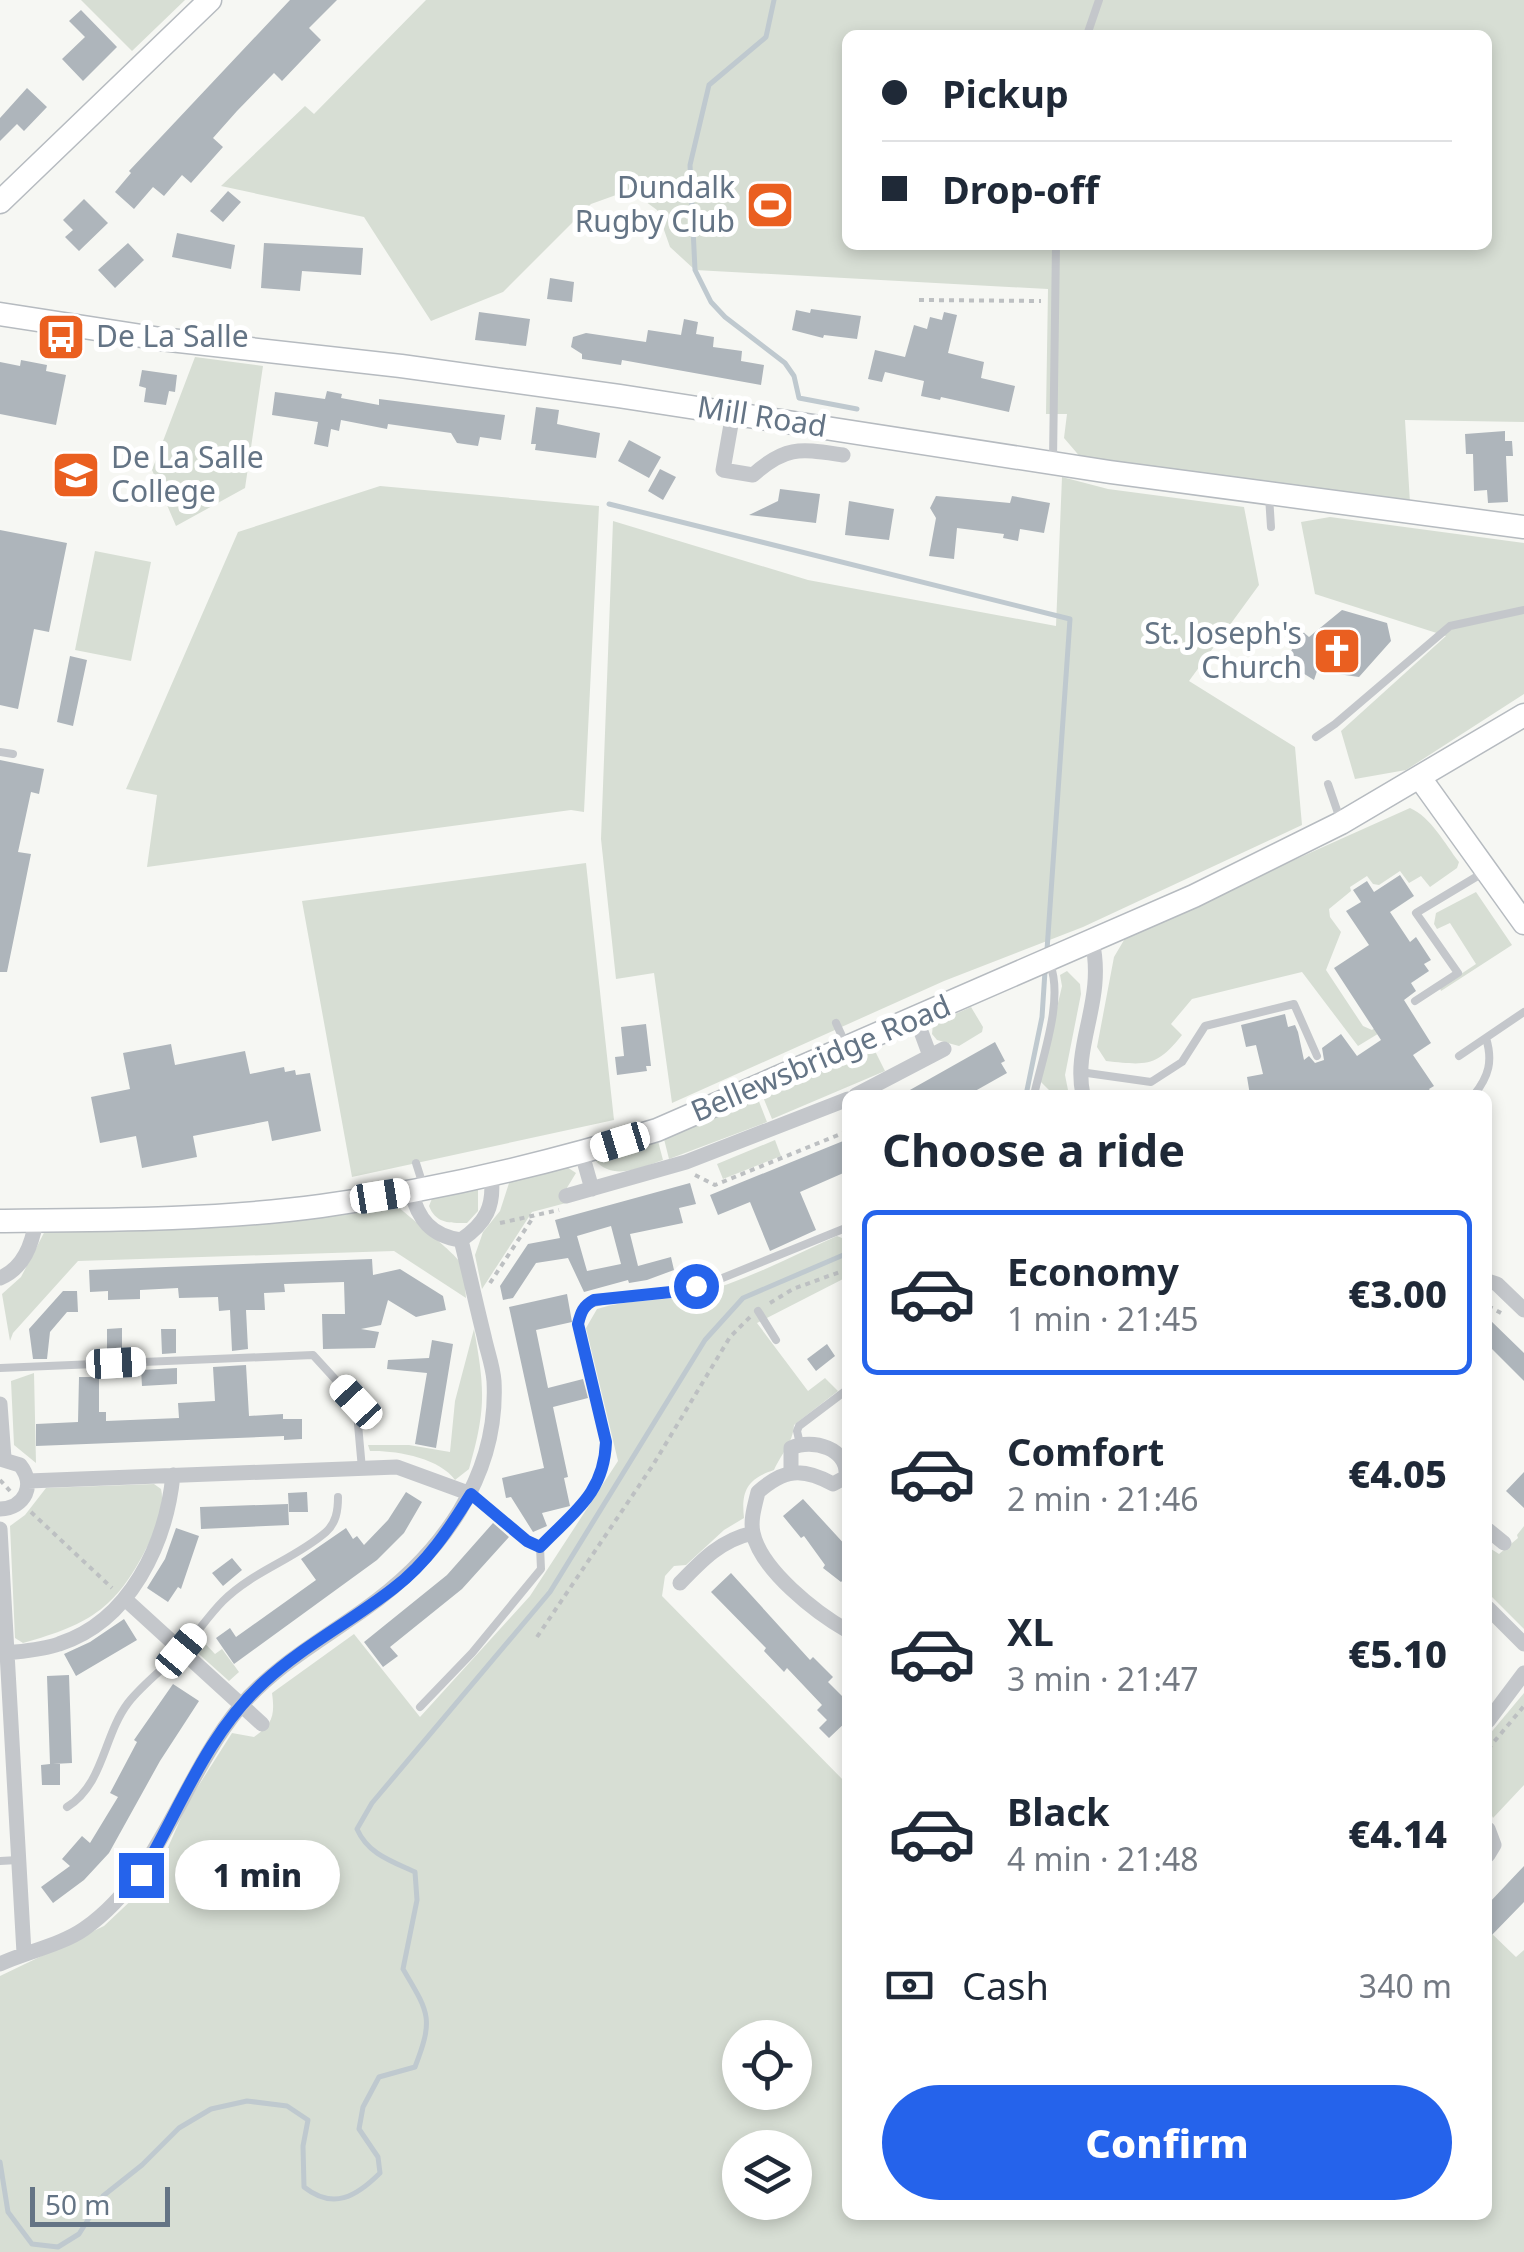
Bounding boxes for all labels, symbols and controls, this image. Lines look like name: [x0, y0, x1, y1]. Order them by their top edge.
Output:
text: Pickup: [942, 67, 1069, 119]
text: Drop-off: [942, 163, 1099, 215]
place label: Dundalk Rugby Club: [575, 166, 735, 241]
sports icon: Dundalk Rugby Club: [744, 179, 796, 231]
bus stop icon: De La Salle: [35, 311, 87, 363]
place label: De La Salle: [96, 315, 249, 356]
street label: Mill Road: [695, 385, 830, 446]
place label: De La Salle College: [111, 436, 264, 511]
school or university icon: De La Salle College: [50, 449, 102, 501]
place label: St. Joseph's Church: [1144, 612, 1302, 687]
church icon: St. Joseph's Church: [1311, 625, 1363, 677]
street label: Bellewsbridge Road: [684, 984, 957, 1131]
car: [587, 1119, 653, 1165]
text: Choose a ride: [882, 1119, 1185, 1180]
car: [348, 1176, 412, 1216]
text: Economy: [1007, 1245, 1179, 1297]
icon: car: [887, 1248, 977, 1338]
route start: [674, 1264, 719, 1309]
text: €3.00: [1348, 1267, 1447, 1319]
text: 1 min · 21:45: [1007, 1297, 1199, 1340]
car: [85, 1346, 147, 1380]
car: [325, 1370, 387, 1434]
text: Comfort: [1007, 1425, 1164, 1477]
icon: car: [887, 1428, 977, 1518]
text: €4.05: [1348, 1447, 1447, 1499]
text: 2 min · 21:46: [1007, 1477, 1199, 1520]
text: XL: [1007, 1605, 1054, 1657]
icon: car: [887, 1608, 977, 1698]
car: [150, 1618, 212, 1684]
text: €5.10: [1348, 1627, 1447, 1679]
text: 3 min · 21:47: [1007, 1657, 1199, 1700]
text: Black: [1007, 1785, 1110, 1837]
icon: car: [887, 1788, 977, 1878]
text: €4.14: [1348, 1807, 1447, 1859]
text: 4 min · 21:48: [1007, 1837, 1199, 1880]
callout: 1 min: [176, 1840, 341, 1910]
route end: [119, 1853, 164, 1898]
text: 1 min: [213, 1853, 302, 1896]
icon: cash: [882, 1958, 937, 2013]
text: Cash: [962, 1959, 1049, 2011]
text: 340 m: [1359, 1964, 1452, 2007]
map controls: [722, 2020, 812, 2220]
button: locate: [722, 2020, 812, 2110]
button: Confirm: [882, 2085, 1452, 2200]
button: layers: [722, 2130, 812, 2220]
scale bar: [30, 2182, 170, 2226]
text: 50 m: [45, 2185, 111, 2223]

